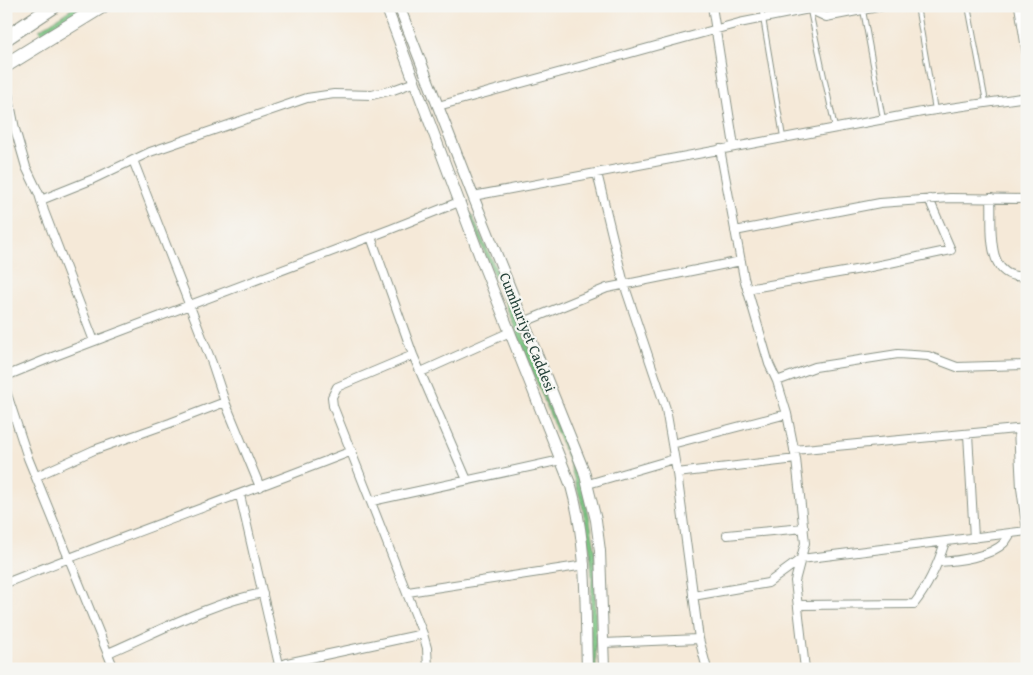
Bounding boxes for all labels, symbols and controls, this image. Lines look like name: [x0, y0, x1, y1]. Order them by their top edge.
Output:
street label: Cumhuriyet Caddesi: [495, 269, 561, 395]

